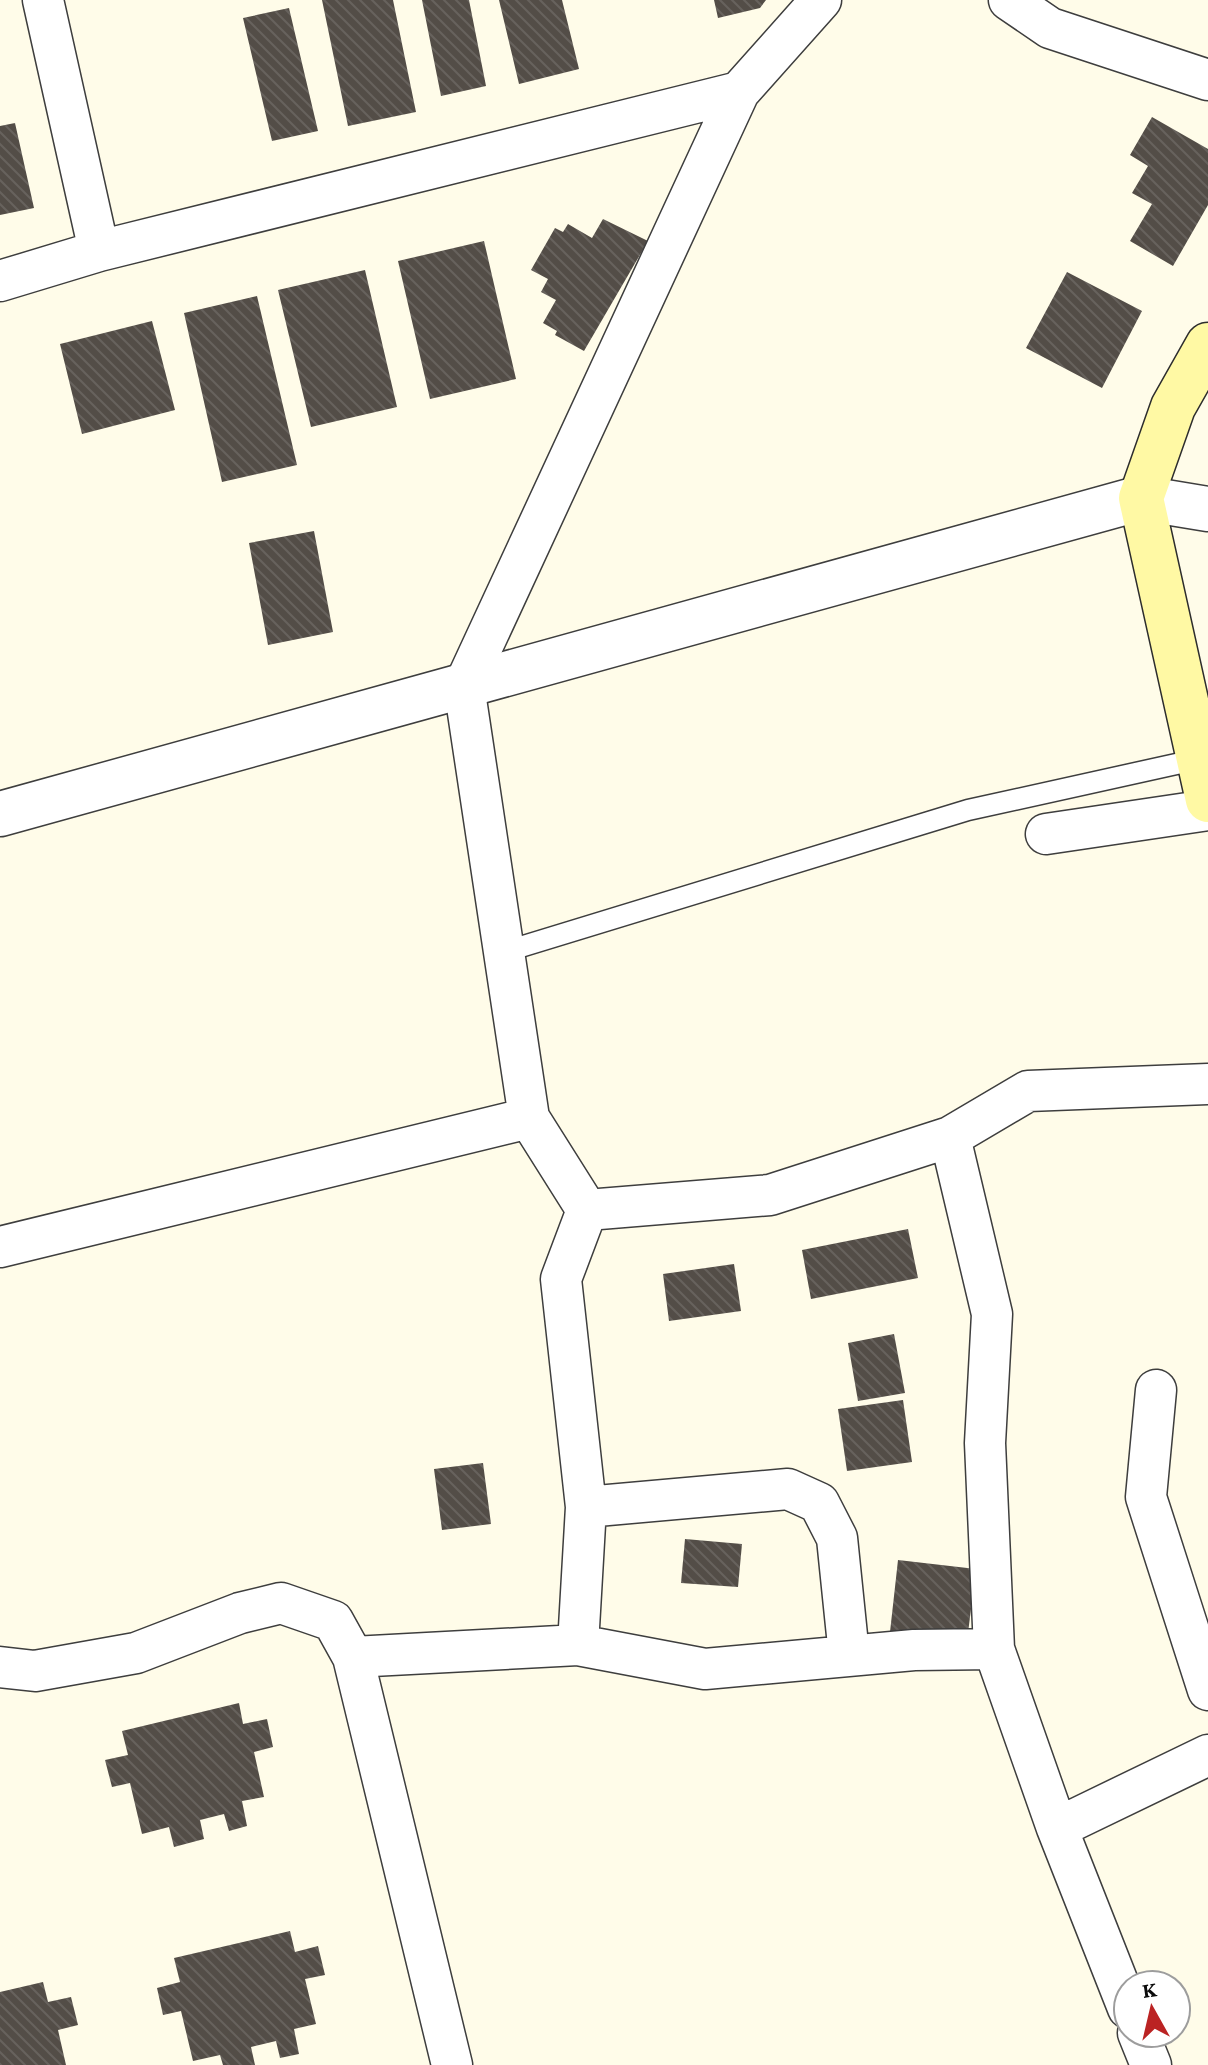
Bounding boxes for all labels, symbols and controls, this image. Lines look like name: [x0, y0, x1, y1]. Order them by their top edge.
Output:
north arrow: [1112, 1969, 1192, 2049]
text: K: [1141, 1976, 1159, 2003]

